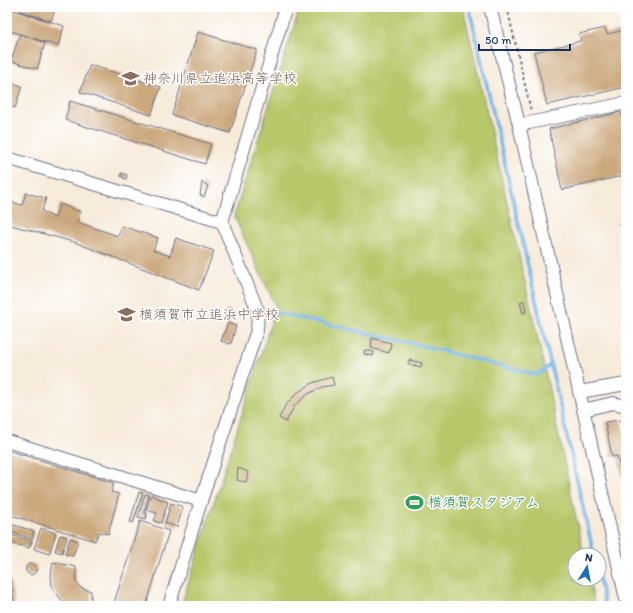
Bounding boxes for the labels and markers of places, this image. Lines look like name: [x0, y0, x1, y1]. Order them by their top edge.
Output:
school or university icon: 神奈川県立追浜高等学校: [120, 68, 140, 88]
place label: 神奈川県立追浜高等学校: [143, 70, 297, 87]
school or university icon: 横須賀市立追浜中学校: [116, 304, 136, 324]
place label: 横須賀市立追浜中学校: [139, 306, 279, 323]
sports icon: 横須賀スタジアム: [405, 492, 425, 512]
place label: 横須賀スタジアム: [428, 494, 540, 511]

